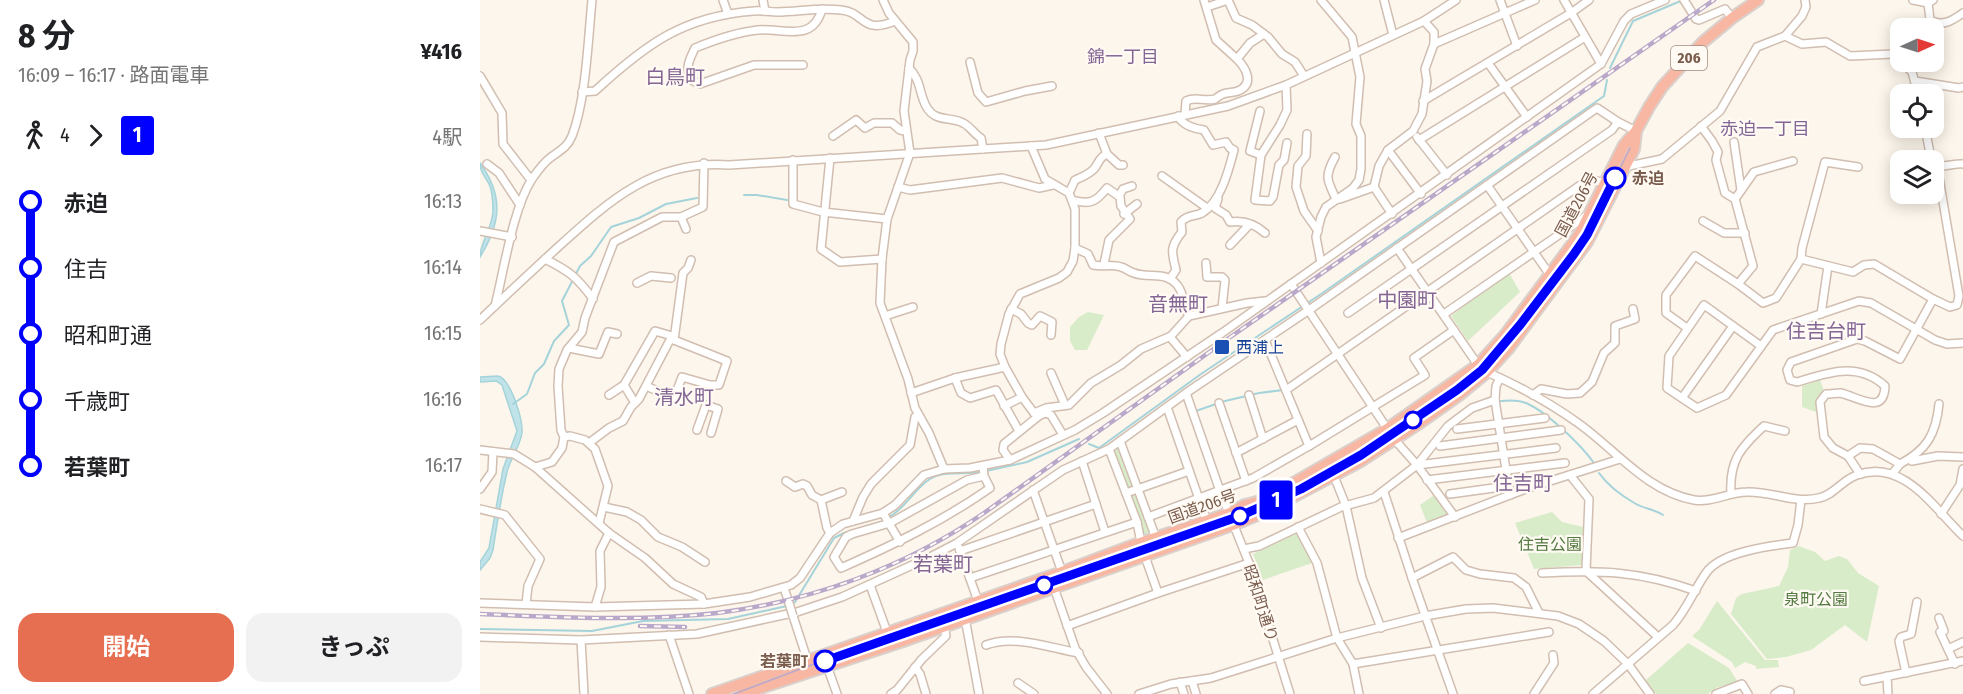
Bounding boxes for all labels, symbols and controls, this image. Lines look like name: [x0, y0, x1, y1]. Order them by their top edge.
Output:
text: 8 分: [18, 16, 75, 56]
north arrow: [1890, 18, 1944, 72]
map controls: [1890, 18, 1944, 204]
text: ¥416: [420, 38, 462, 65]
district label: 錦一丁目: [1087, 46, 1159, 68]
road number: 206: [1671, 46, 1707, 70]
text: 16:09 – 16:17 · 路面電車: [18, 63, 210, 87]
district label: 白鳥町: [645, 65, 705, 89]
button: locate: [1890, 84, 1944, 138]
district label: 赤迫一丁目: [1720, 118, 1810, 140]
icon: walk: [18, 119, 51, 152]
icon: forward: [79, 119, 112, 152]
text: 1: [133, 122, 142, 148]
text: 4: [60, 123, 70, 147]
text: 4駅: [432, 125, 462, 149]
button: layers: [1890, 150, 1944, 204]
marker: 赤迫: [1604, 167, 1626, 189]
street label: 国道206号: [1551, 168, 1602, 240]
place label: 赤迫: [1632, 169, 1664, 188]
text: 16:13: [424, 189, 462, 213]
text: 赤迫: [64, 190, 108, 217]
text: 16:14: [423, 255, 462, 279]
text: 住吉: [64, 256, 108, 283]
district label: 中園町: [1377, 288, 1437, 312]
district label: 音無町: [1148, 292, 1208, 316]
district label: 住吉台町: [1786, 319, 1866, 343]
text: 16:15: [424, 321, 462, 345]
text: 昭和町通: [64, 322, 152, 349]
marker: 西浦上: [1213, 338, 1231, 356]
place label: 西浦上: [1236, 338, 1284, 357]
district label: 清水町: [654, 385, 714, 409]
text: 16:16: [423, 387, 462, 411]
text: 千歳町: [64, 388, 130, 415]
unlabelled marker: [1404, 411, 1422, 429]
text: 16:17: [425, 453, 462, 477]
text: 若葉町: [64, 454, 130, 481]
district label: 住吉町: [1493, 471, 1553, 495]
line badge: 1: [1256, 480, 1296, 520]
street label: 国道206号: [1165, 485, 1239, 528]
text: 1: [1272, 487, 1280, 513]
unlabelled marker: [1231, 507, 1249, 525]
park label: 住吉公園: [1518, 535, 1582, 554]
district label: 若葉町: [913, 552, 973, 576]
street label: 昭和町通り: [1239, 562, 1282, 644]
unlabelled marker: [1035, 576, 1053, 594]
park label: 泉町公園: [1784, 590, 1848, 609]
button: 開始: [18, 613, 234, 682]
button: きっぷ: [246, 613, 462, 682]
marker: 若葉町: [814, 650, 836, 672]
place label: 若葉町: [760, 652, 808, 671]

